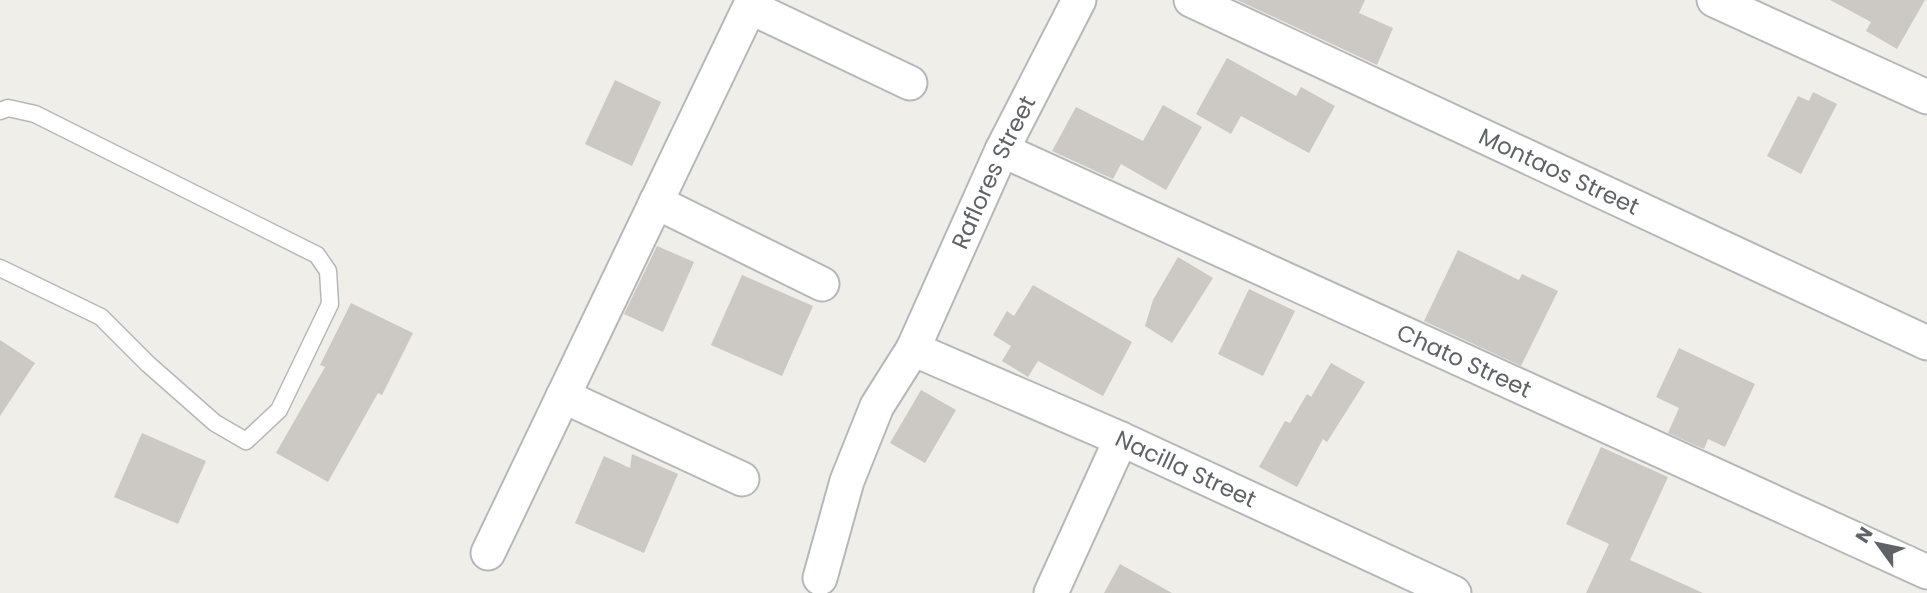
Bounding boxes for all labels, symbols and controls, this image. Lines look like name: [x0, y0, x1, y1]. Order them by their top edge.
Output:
street label: Raflores Street: [944, 90, 1043, 254]
street label: Montaos Street: [1474, 120, 1644, 223]
street label: Chato Street: [1392, 316, 1537, 405]
street label: Nacilla Street: [1110, 423, 1261, 515]
north arrow: [1843, 509, 1913, 579]
text: N: [1849, 522, 1879, 548]

